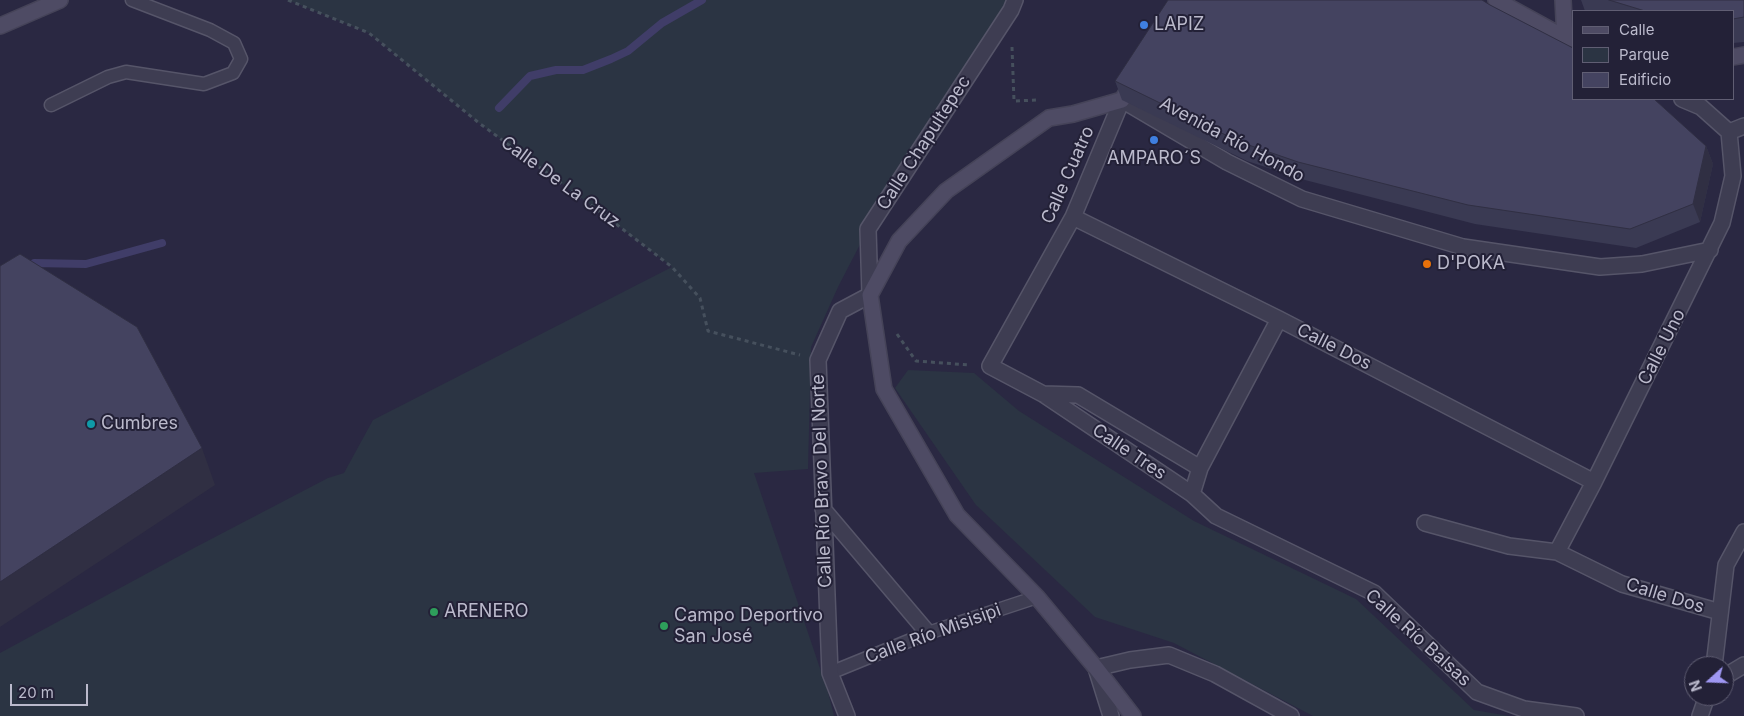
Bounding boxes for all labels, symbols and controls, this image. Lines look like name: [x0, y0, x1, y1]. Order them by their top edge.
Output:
legend: [1572, 10, 1734, 100]
place label: LAPIZ: [1154, 14, 1204, 36]
marker: LAPIZ: [1138, 19, 1150, 31]
text: Calle: [1619, 20, 1654, 39]
text: Parque: [1619, 45, 1669, 64]
text: Edificio: [1619, 70, 1671, 89]
street label: Calle Chapultepec: [873, 72, 975, 214]
street label: Avenida Río Hondo: [1156, 93, 1308, 187]
street label: Calle Cuatro: [1037, 123, 1099, 227]
street label: Calle De La Cruz: [496, 132, 624, 232]
marker: AMPARO´S: [1148, 134, 1160, 146]
place label: AMPARO´S: [1107, 148, 1201, 170]
place label: D'POKA: [1437, 253, 1505, 275]
marker: D'POKA: [1421, 258, 1433, 270]
street label: Calle Uno: [1634, 305, 1690, 389]
street label: Calle Dos: [1293, 319, 1375, 375]
street label: Calle Río Bravo Del Norte: [807, 374, 837, 588]
place label: Cumbres: [101, 413, 178, 435]
marker: Cumbres: [85, 418, 97, 430]
street label: Calle Tres: [1088, 419, 1170, 485]
street label: Calle Dos: [1623, 574, 1707, 618]
street label: Calle Río Balsas: [1361, 585, 1475, 691]
street label: Calle Río Misisipi: [862, 599, 1004, 669]
place label: ARENERO: [444, 601, 529, 623]
place label: Campo Deportivo San José: [674, 605, 823, 648]
marker: ARENERO: [428, 606, 440, 618]
marker: Campo Deportivo San José: [658, 620, 670, 632]
north arrow: [1684, 656, 1734, 706]
scale bar: [12, 674, 90, 706]
text: N: [1686, 678, 1705, 694]
text: 20 m: [18, 683, 54, 702]

